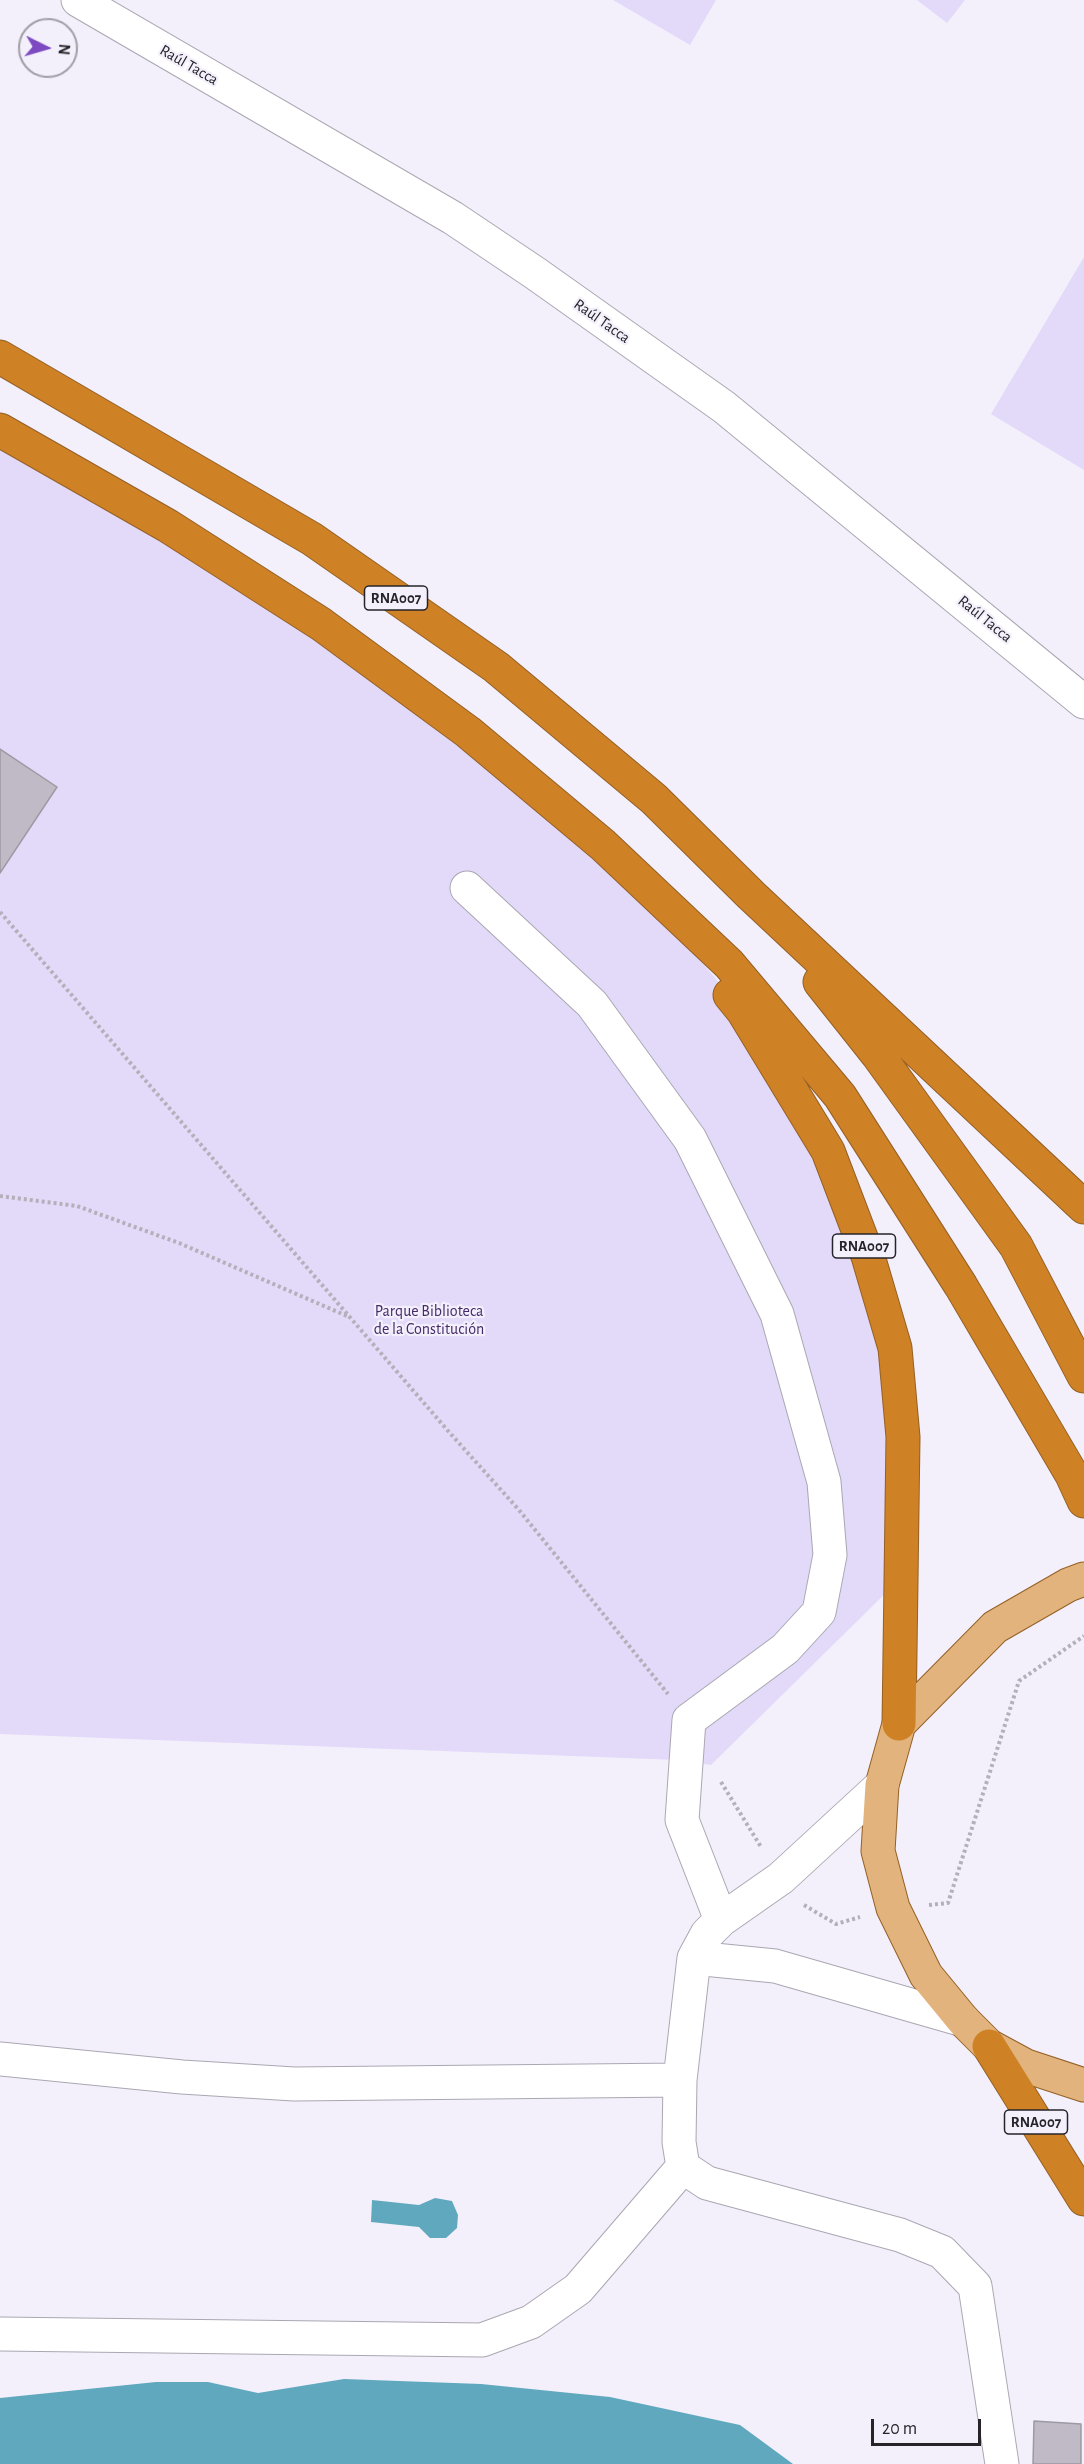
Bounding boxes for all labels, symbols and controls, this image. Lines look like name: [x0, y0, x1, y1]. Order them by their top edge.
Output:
north arrow: [18, 18, 78, 78]
street label: Raúl Tacca: [156, 41, 222, 89]
text: N: [55, 43, 72, 56]
street label: Raúl Tacca: [570, 295, 634, 347]
road number: RNA007: [364, 586, 428, 610]
street label: Raúl Tacca: [954, 591, 1016, 647]
road number: RNA007: [832, 1234, 896, 1258]
park label: Parque Biblioteca de la Constitución: [374, 1301, 484, 1339]
road number: RNA007: [1004, 2110, 1068, 2134]
scale bar: [874, 2407, 984, 2445]
text: 20 m: [882, 2420, 917, 2438]

